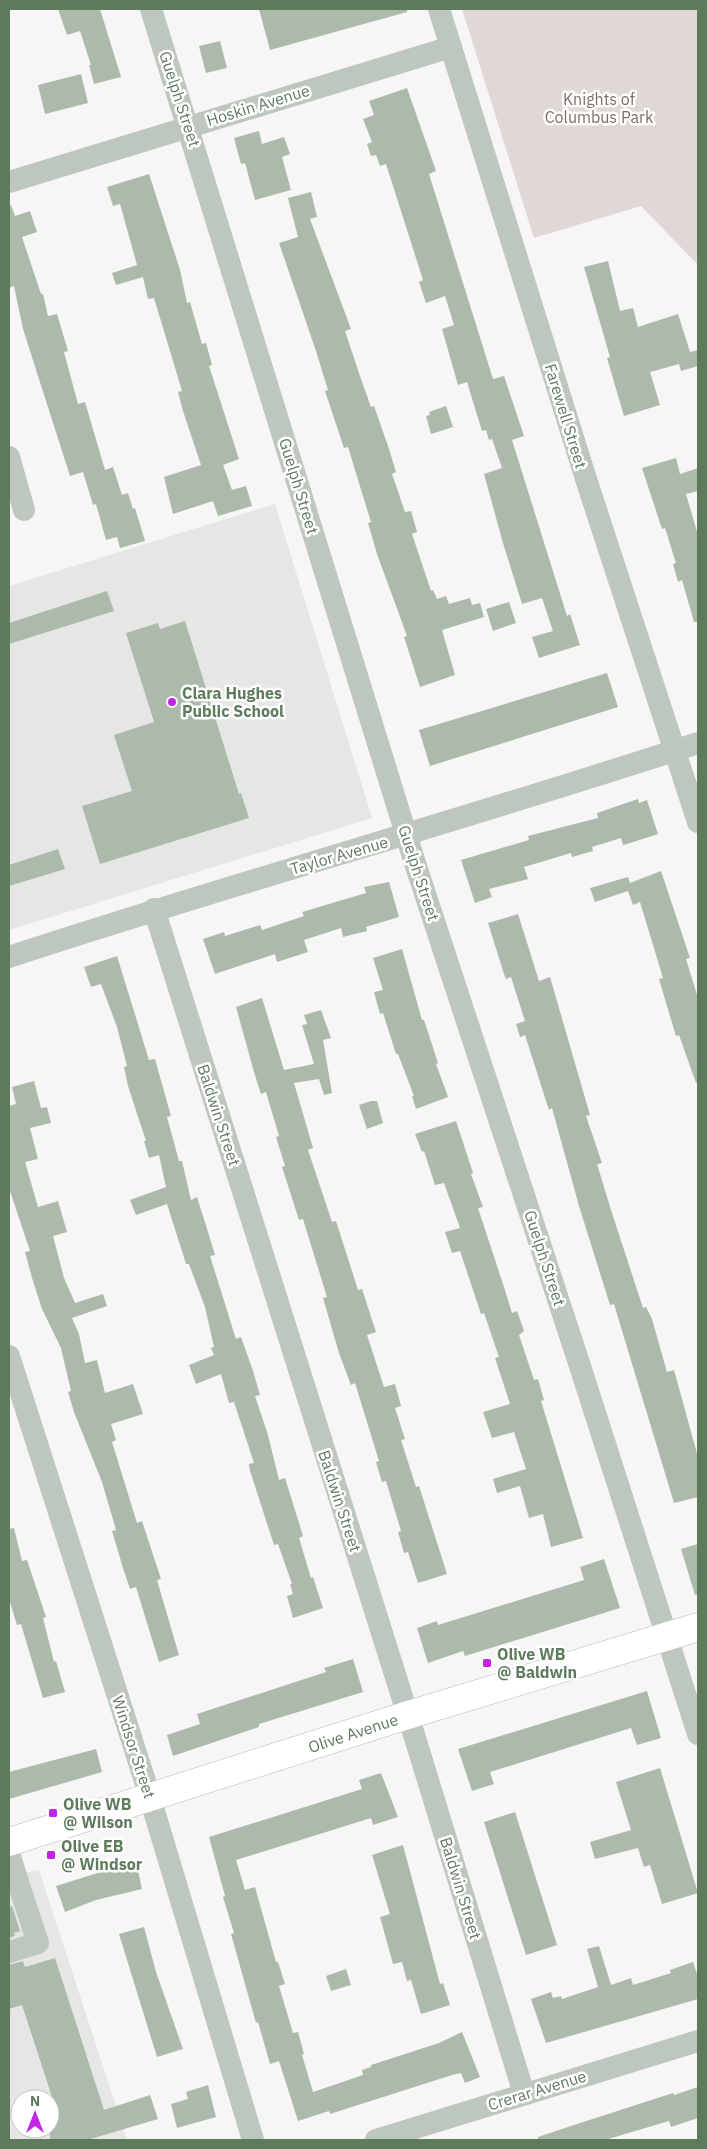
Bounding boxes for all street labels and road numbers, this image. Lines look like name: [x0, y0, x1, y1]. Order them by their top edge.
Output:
street label: Guelph Street: [155, 49, 205, 149]
street label: Hoskin Avenue: [204, 80, 312, 130]
street label: Farewell Street: [541, 361, 591, 471]
street label: Guelph Street: [275, 436, 323, 536]
street label: Guelph Street: [394, 823, 444, 923]
street label: Taylor Avenue: [288, 831, 390, 879]
street label: Baldwin Street: [193, 1062, 245, 1168]
street label: Guelph Street: [520, 1208, 570, 1308]
street label: Baldwin Street: [314, 1448, 366, 1554]
street label: Windsor Street: [108, 1693, 160, 1801]
street label: Olive Avenue: [305, 1709, 401, 1757]
street label: Baldwin Street: [436, 1835, 486, 1941]
street label: Crerar Avenue: [485, 2065, 589, 2114]

